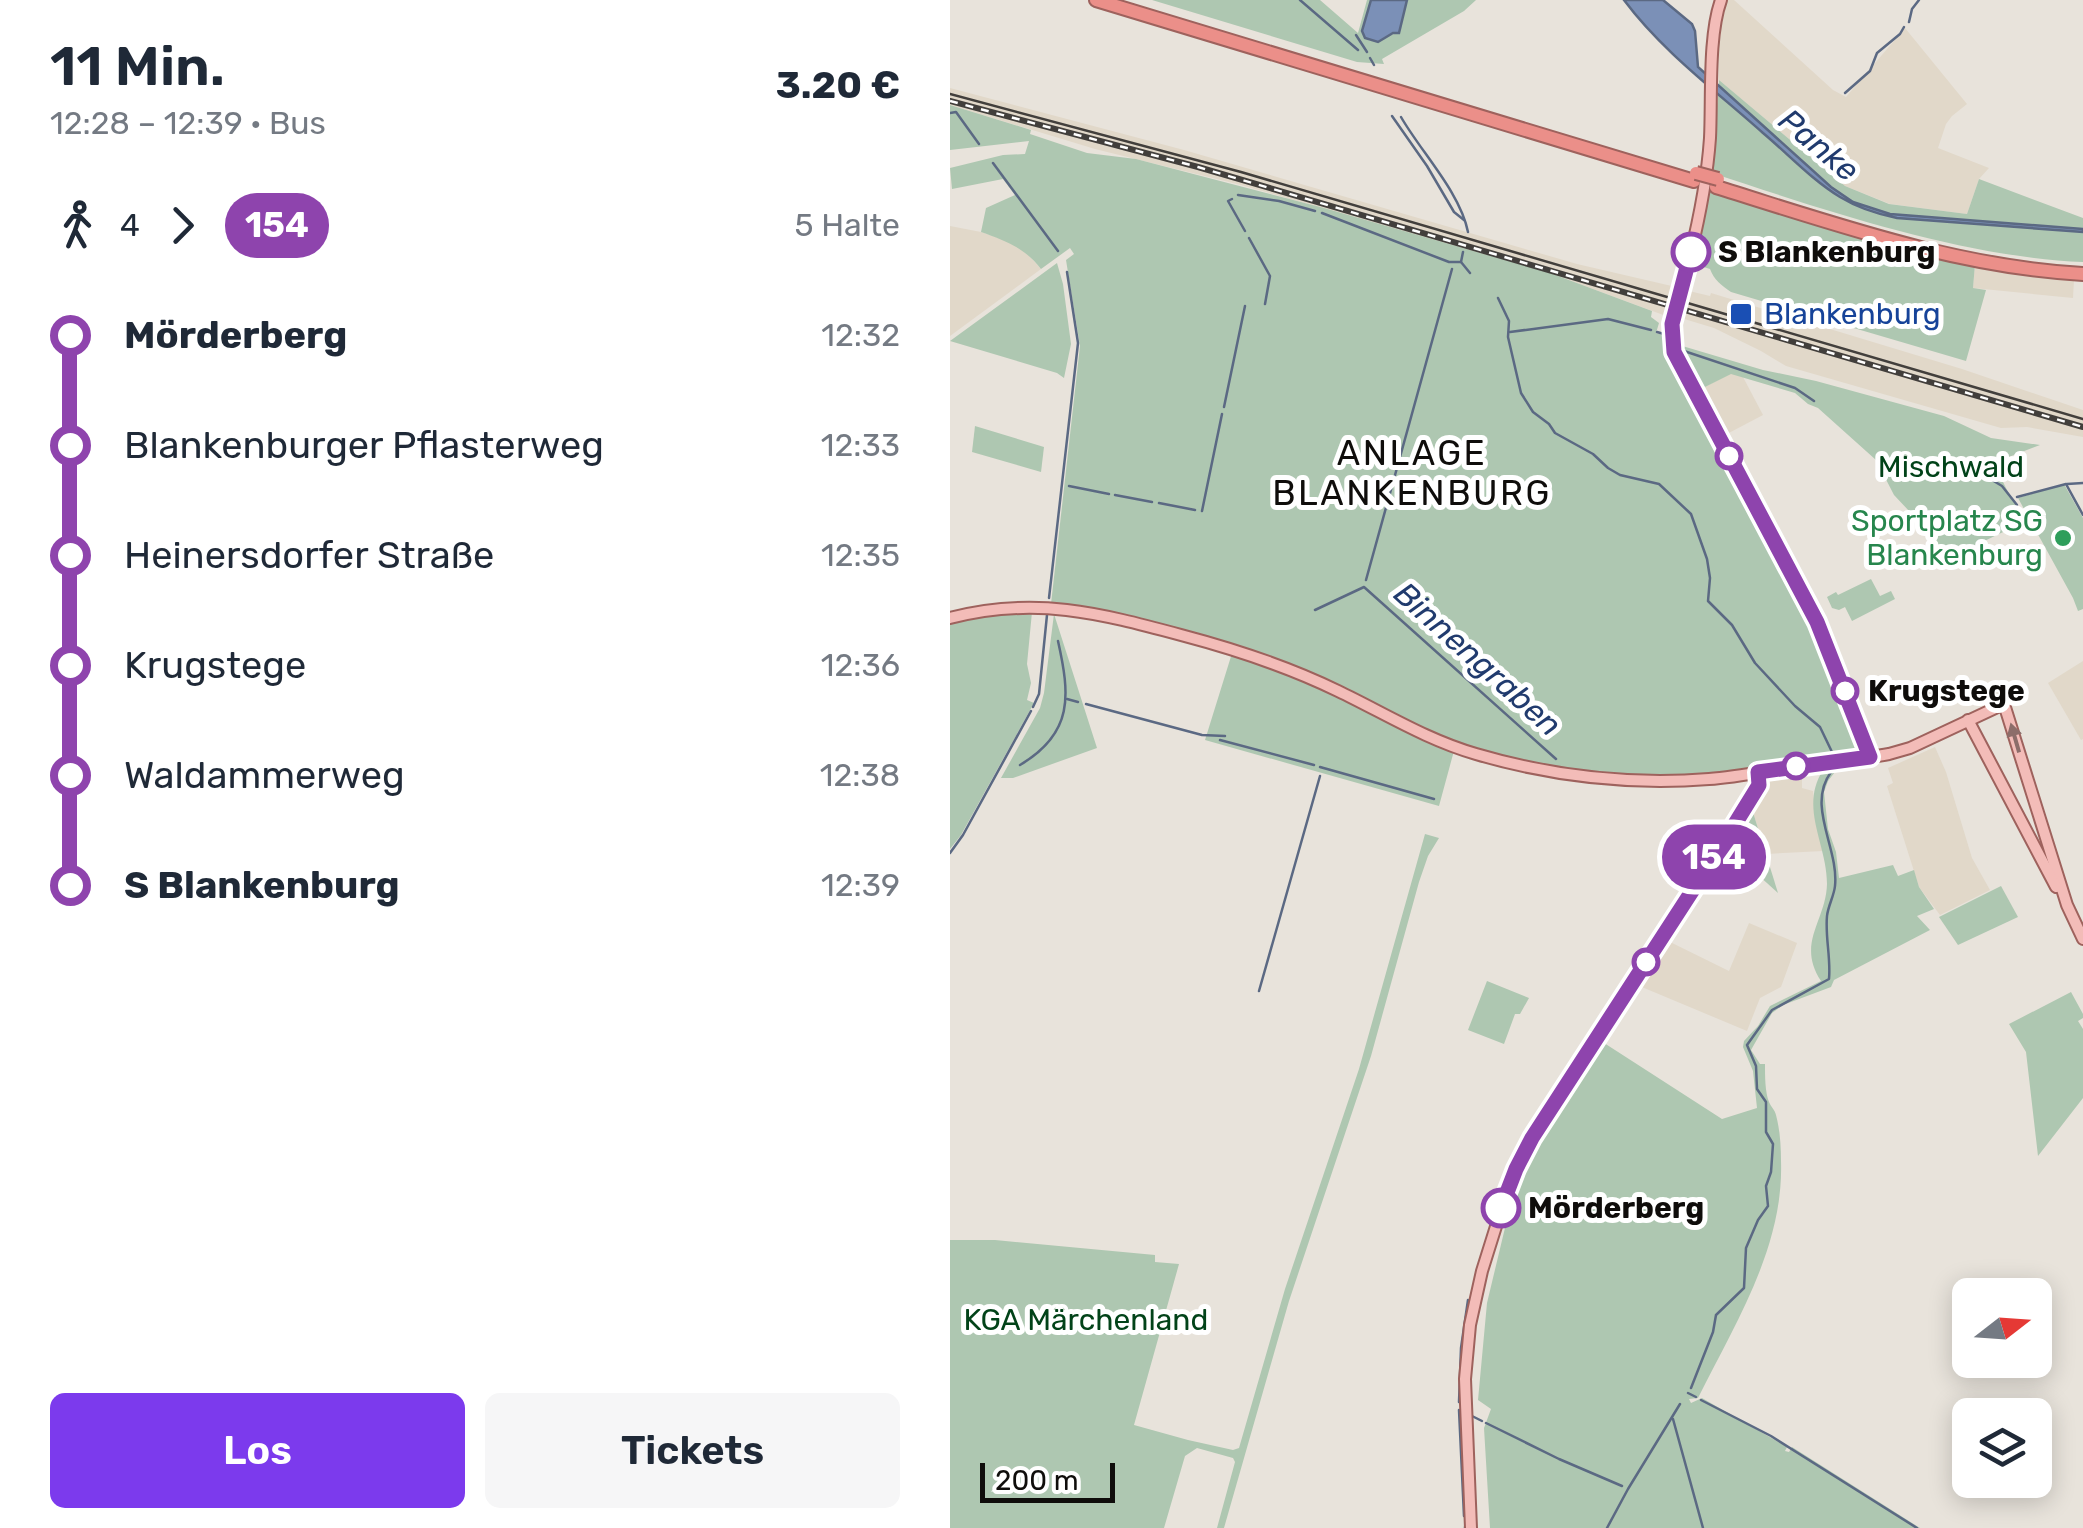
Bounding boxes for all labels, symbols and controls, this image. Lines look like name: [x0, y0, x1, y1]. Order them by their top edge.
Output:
text: 11 Min.: [50, 34, 225, 99]
text: 3.20 €: [776, 62, 900, 108]
water label: Panke: [1771, 101, 1867, 189]
text: 12:28 – 12:39 · Bus: [50, 104, 326, 142]
icon: walk: [50, 198, 105, 253]
icon: forward: [155, 198, 210, 253]
text: 154: [245, 204, 309, 246]
text: 4: [120, 206, 140, 244]
text: 5 Halte: [794, 206, 900, 244]
marker: S Blankenburg: [1672, 233, 1710, 271]
place label: S Blankenburg: [1718, 234, 1936, 270]
place label: Blankenburg: [1764, 296, 1941, 332]
marker: Blankenburg: [1728, 301, 1754, 327]
text: Mörderberg: [124, 312, 347, 358]
text: 12:32: [821, 316, 900, 354]
text: Blankenburger Pflasterweg: [124, 422, 604, 468]
text: 12:33: [821, 426, 900, 464]
district label: ANLAGE BLANKENBURG: [1272, 432, 1552, 514]
unlabelled marker: [1716, 443, 1742, 469]
park label: Mischwald: [1878, 449, 2024, 485]
place label: Sportplatz SG Blankenburg: [1851, 503, 2043, 573]
marker: Sportplatz SG Blankenburg: [2052, 527, 2074, 549]
text: Heinersdorfer Straße: [124, 532, 494, 578]
text: 12:35: [821, 536, 900, 574]
water label: Binnengraben: [1387, 574, 1569, 744]
text: Krugstege: [124, 642, 306, 688]
text: 12:36: [821, 646, 900, 684]
place label: Krugstege: [1868, 673, 2025, 709]
marker: Krugstege: [1832, 678, 1858, 704]
one-way arrow: [2007, 722, 2022, 753]
text: Waldammerweg: [124, 752, 405, 798]
unlabelled marker: [1783, 753, 1809, 779]
text: 12:38: [820, 756, 900, 794]
line badge: 154: [1656, 824, 1772, 890]
text: 154: [1682, 836, 1746, 878]
text: S Blankenburg: [124, 862, 400, 908]
text: 12:39: [821, 866, 900, 904]
unlabelled marker: [1633, 949, 1659, 975]
marker: Mörderberg: [1482, 1189, 1520, 1227]
place label: Mörderberg: [1528, 1190, 1704, 1226]
north arrow: [1952, 1278, 2052, 1378]
map controls: [1952, 1278, 2052, 1498]
park label: KGA Märchenland: [964, 1302, 1208, 1338]
button: Los: [50, 1393, 465, 1508]
button: Tickets: [485, 1393, 900, 1508]
button: layers: [1952, 1398, 2052, 1498]
scale bar: [980, 1458, 1115, 1502]
text: 200 m: [995, 1464, 1079, 1497]

